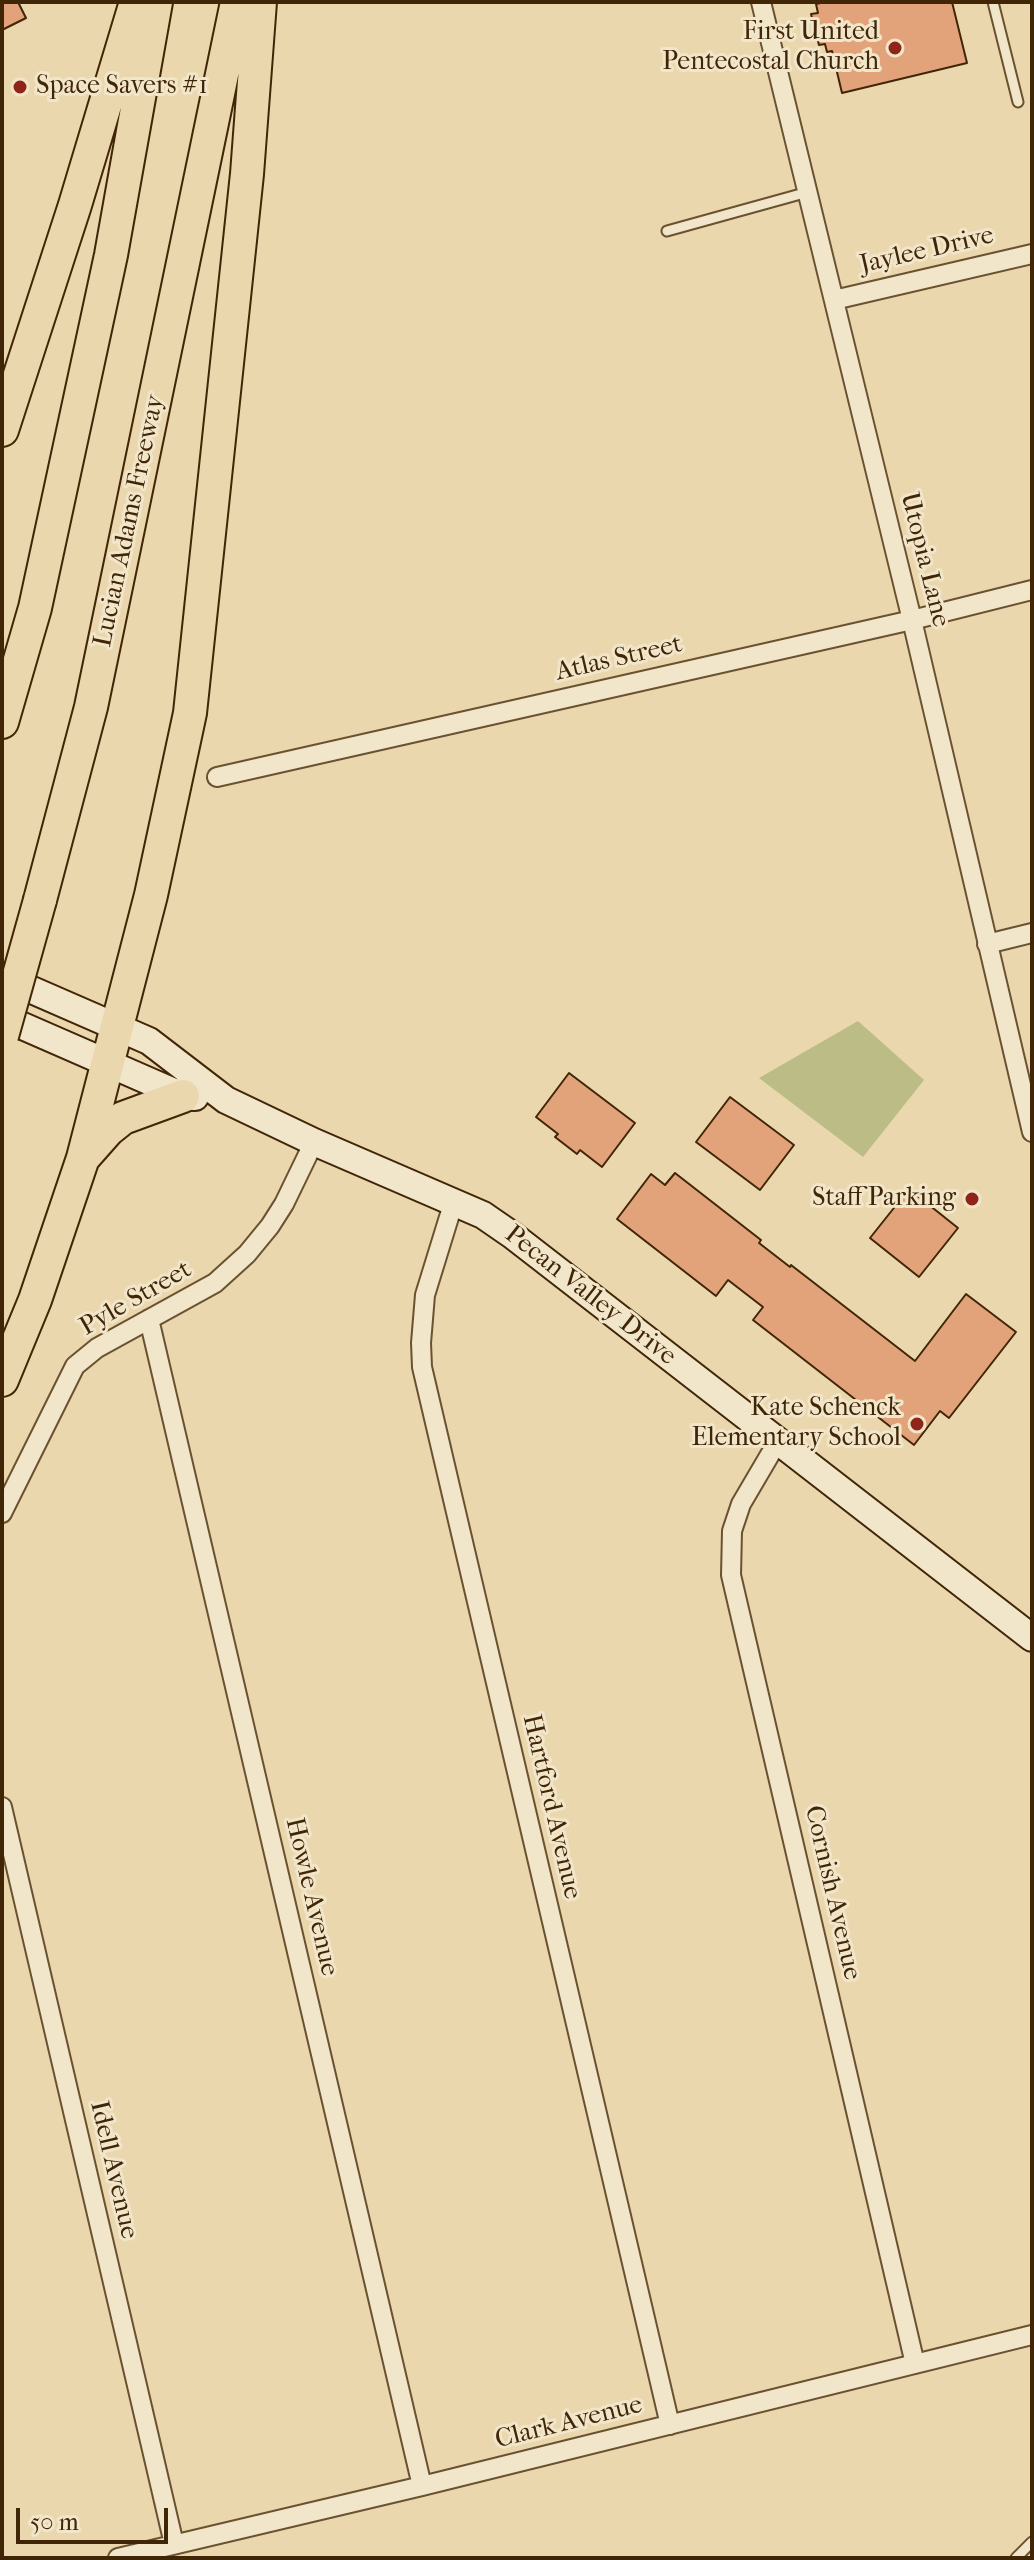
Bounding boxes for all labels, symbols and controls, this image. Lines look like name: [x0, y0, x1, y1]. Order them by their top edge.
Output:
place label: First United Pentecostal Church: [662, 17, 879, 78]
marker: First United Pentecostal Church: [886, 39, 904, 57]
place label: Space Savers #1: [36, 71, 208, 103]
marker: Space Savers #1: [11, 78, 29, 96]
street label: Jaylee Drive: [857, 220, 997, 282]
street label: Lucian Adams Freeway: [88, 392, 172, 650]
street label: Utopia Lane: [892, 489, 956, 631]
street label: Atlas Street: [553, 629, 685, 689]
place label: Staff Parking: [812, 1183, 956, 1215]
marker: Staff Parking: [963, 1190, 981, 1208]
street label: Pecan Valley Drive: [498, 1219, 682, 1373]
street label: Pyle Street: [75, 1255, 197, 1343]
place label: Kate Schenck Elementary School: [692, 1393, 901, 1454]
marker: Kate Schenck Elementary School: [908, 1415, 926, 1433]
street label: Hartford Avenue: [515, 1712, 587, 1902]
street label: Cornish Avenue: [797, 1803, 867, 1983]
street label: Howle Avenue: [278, 1815, 344, 1979]
street label: Idell Avenue: [82, 2098, 144, 2242]
street label: Clark Avenue: [492, 2390, 646, 2456]
scale bar: [20, 2492, 172, 2542]
text: 50 m: [30, 2508, 79, 2536]

